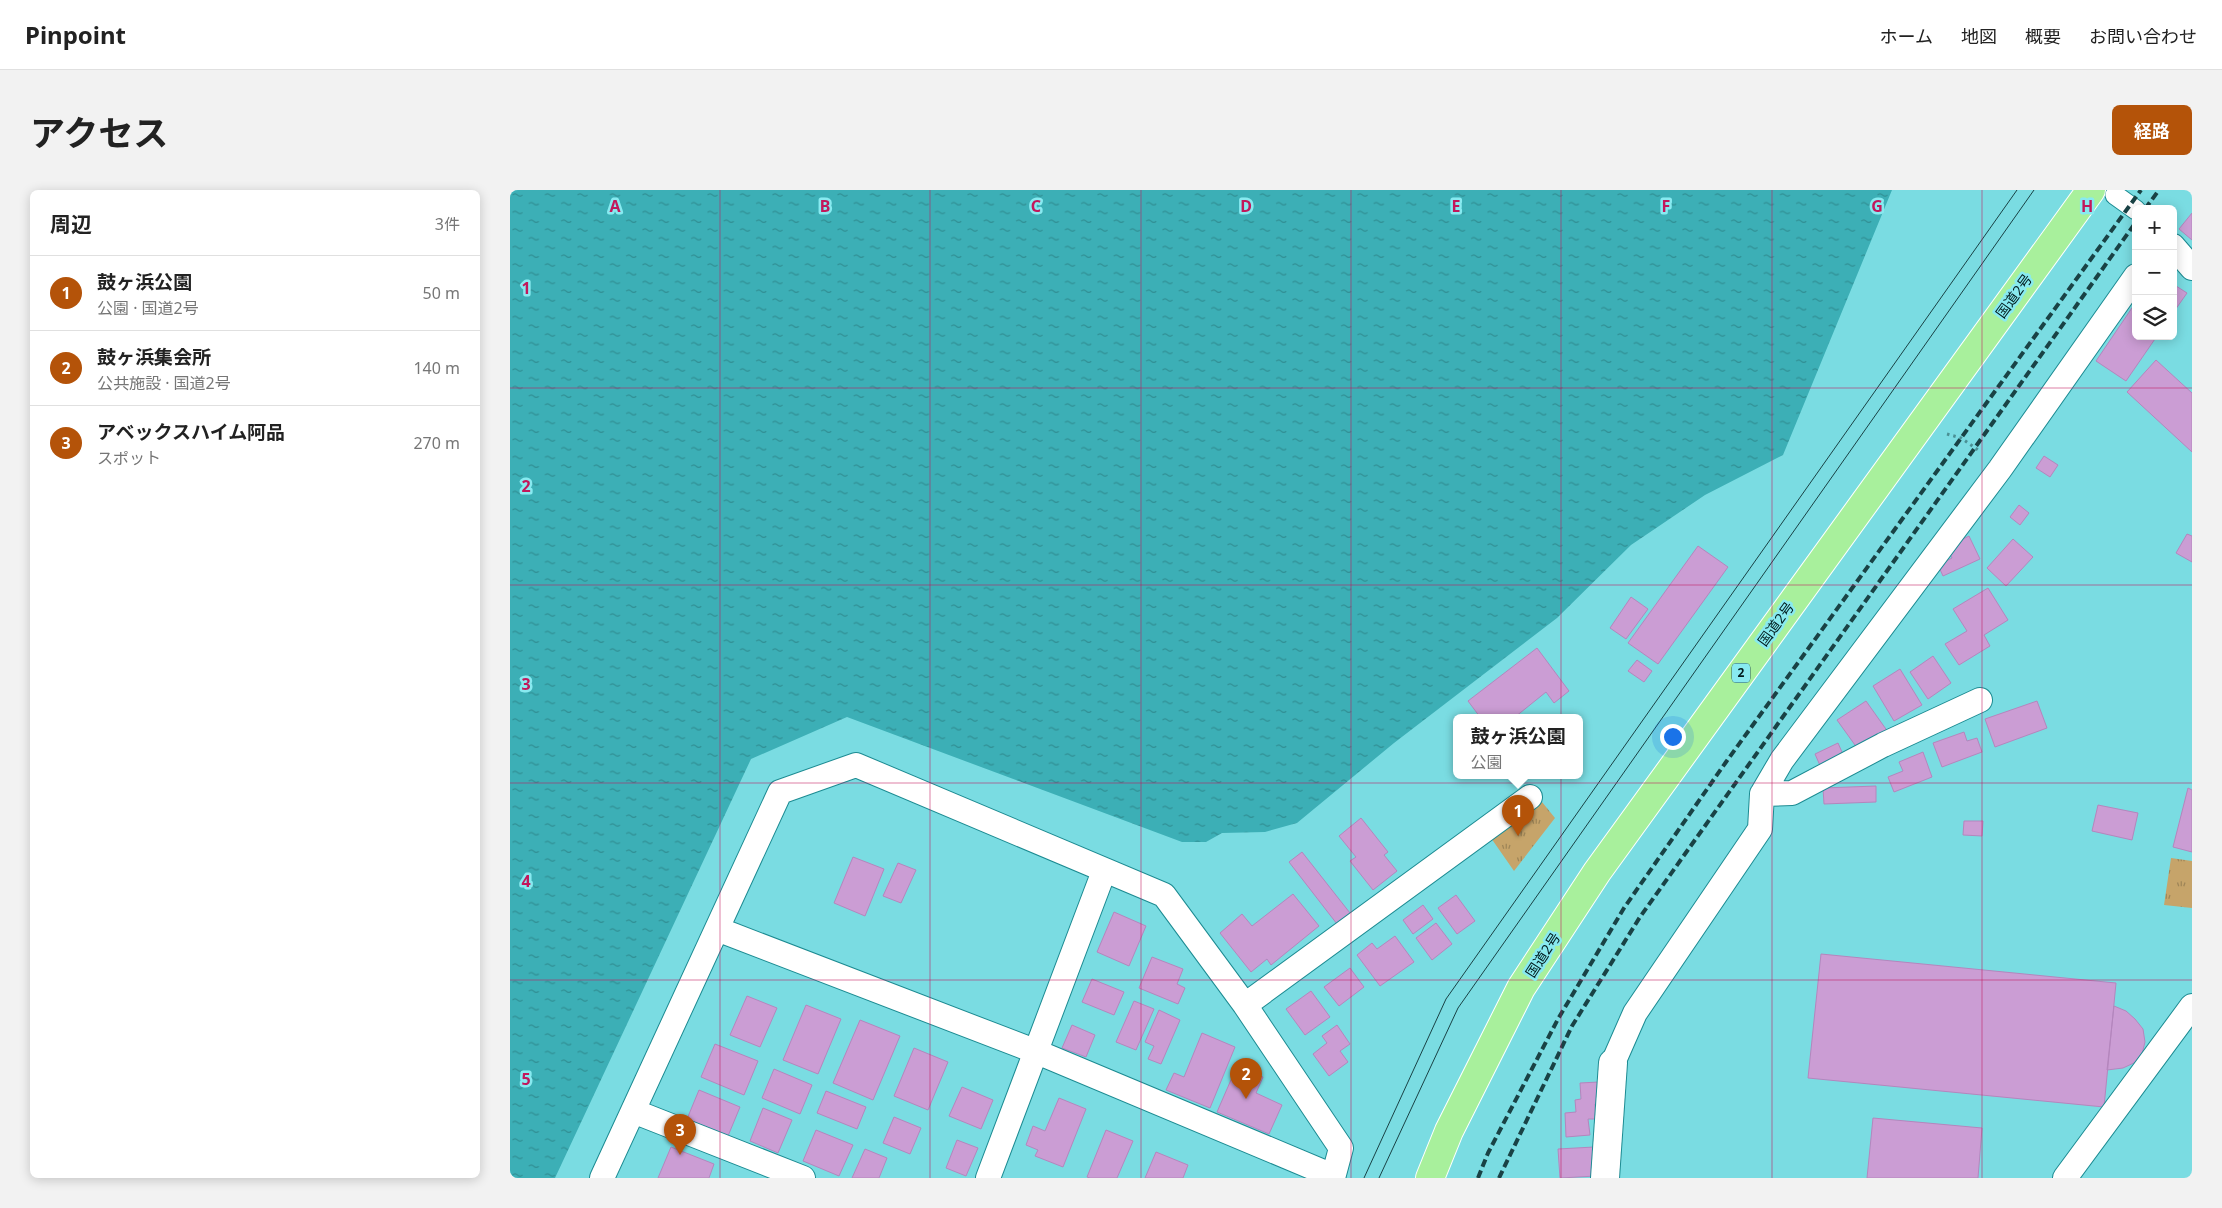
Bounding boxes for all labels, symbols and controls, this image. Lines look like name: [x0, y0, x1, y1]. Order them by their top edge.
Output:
text: Pinpoint: [25, 18, 126, 51]
text: ホーム: [1880, 24, 1933, 48]
text: 地図: [1961, 24, 1997, 48]
text: 概要: [2025, 24, 2061, 48]
text: お問い合わせ: [2089, 24, 2197, 48]
button: 経路: [2112, 105, 2192, 155]
text: アクセス: [30, 109, 168, 156]
text: A: [609, 195, 621, 217]
text: B: [820, 195, 830, 217]
text: C: [1031, 195, 1041, 217]
text: D: [1240, 195, 1252, 217]
text: E: [1452, 195, 1461, 217]
text: F: [1662, 195, 1670, 217]
text: G: [1871, 195, 1883, 217]
text: H: [2081, 195, 2093, 217]
map controls: [2132, 205, 2177, 340]
button: +: [2132, 205, 2177, 250]
text: 周辺: [50, 210, 92, 238]
text: 3件: [435, 213, 460, 235]
button: −: [2132, 250, 2177, 295]
text: 鼓ヶ浜公園: [97, 269, 192, 295]
street label: 国道2号: [1991, 270, 2036, 322]
text: 1: [521, 277, 531, 299]
text: 1: [61, 282, 71, 304]
text: 50 m: [423, 282, 460, 304]
button: layers: [2132, 295, 2177, 340]
text: 公園 · 国道2号: [97, 297, 199, 319]
text: 鼓ヶ浜集会所: [97, 344, 211, 370]
text: 2: [61, 357, 71, 379]
text: 140 m: [413, 357, 460, 379]
text: 公共施設 · 国道2号: [97, 372, 231, 394]
text: アベックスハイム阿品: [97, 419, 285, 445]
text: 3: [61, 432, 71, 454]
text: 270 m: [413, 432, 460, 454]
text: スポット: [97, 447, 161, 469]
text: 2: [521, 475, 531, 497]
street label: 国道2号: [1753, 598, 1798, 650]
road number: 2: [1732, 663, 1750, 682]
text: 3: [521, 673, 531, 695]
popup: [1453, 714, 1583, 779]
text: 鼓ヶ浜公園: [1470, 723, 1566, 749]
your location: [1660, 724, 1686, 750]
text: 公園: [1470, 751, 1503, 773]
pin: 1: [1502, 795, 1534, 836]
text: 4: [521, 870, 531, 892]
street label: 国道2号: [1521, 929, 1564, 981]
pin: 2: [1230, 1058, 1262, 1099]
text: 5: [521, 1068, 531, 1090]
pin: 3: [664, 1114, 696, 1155]

